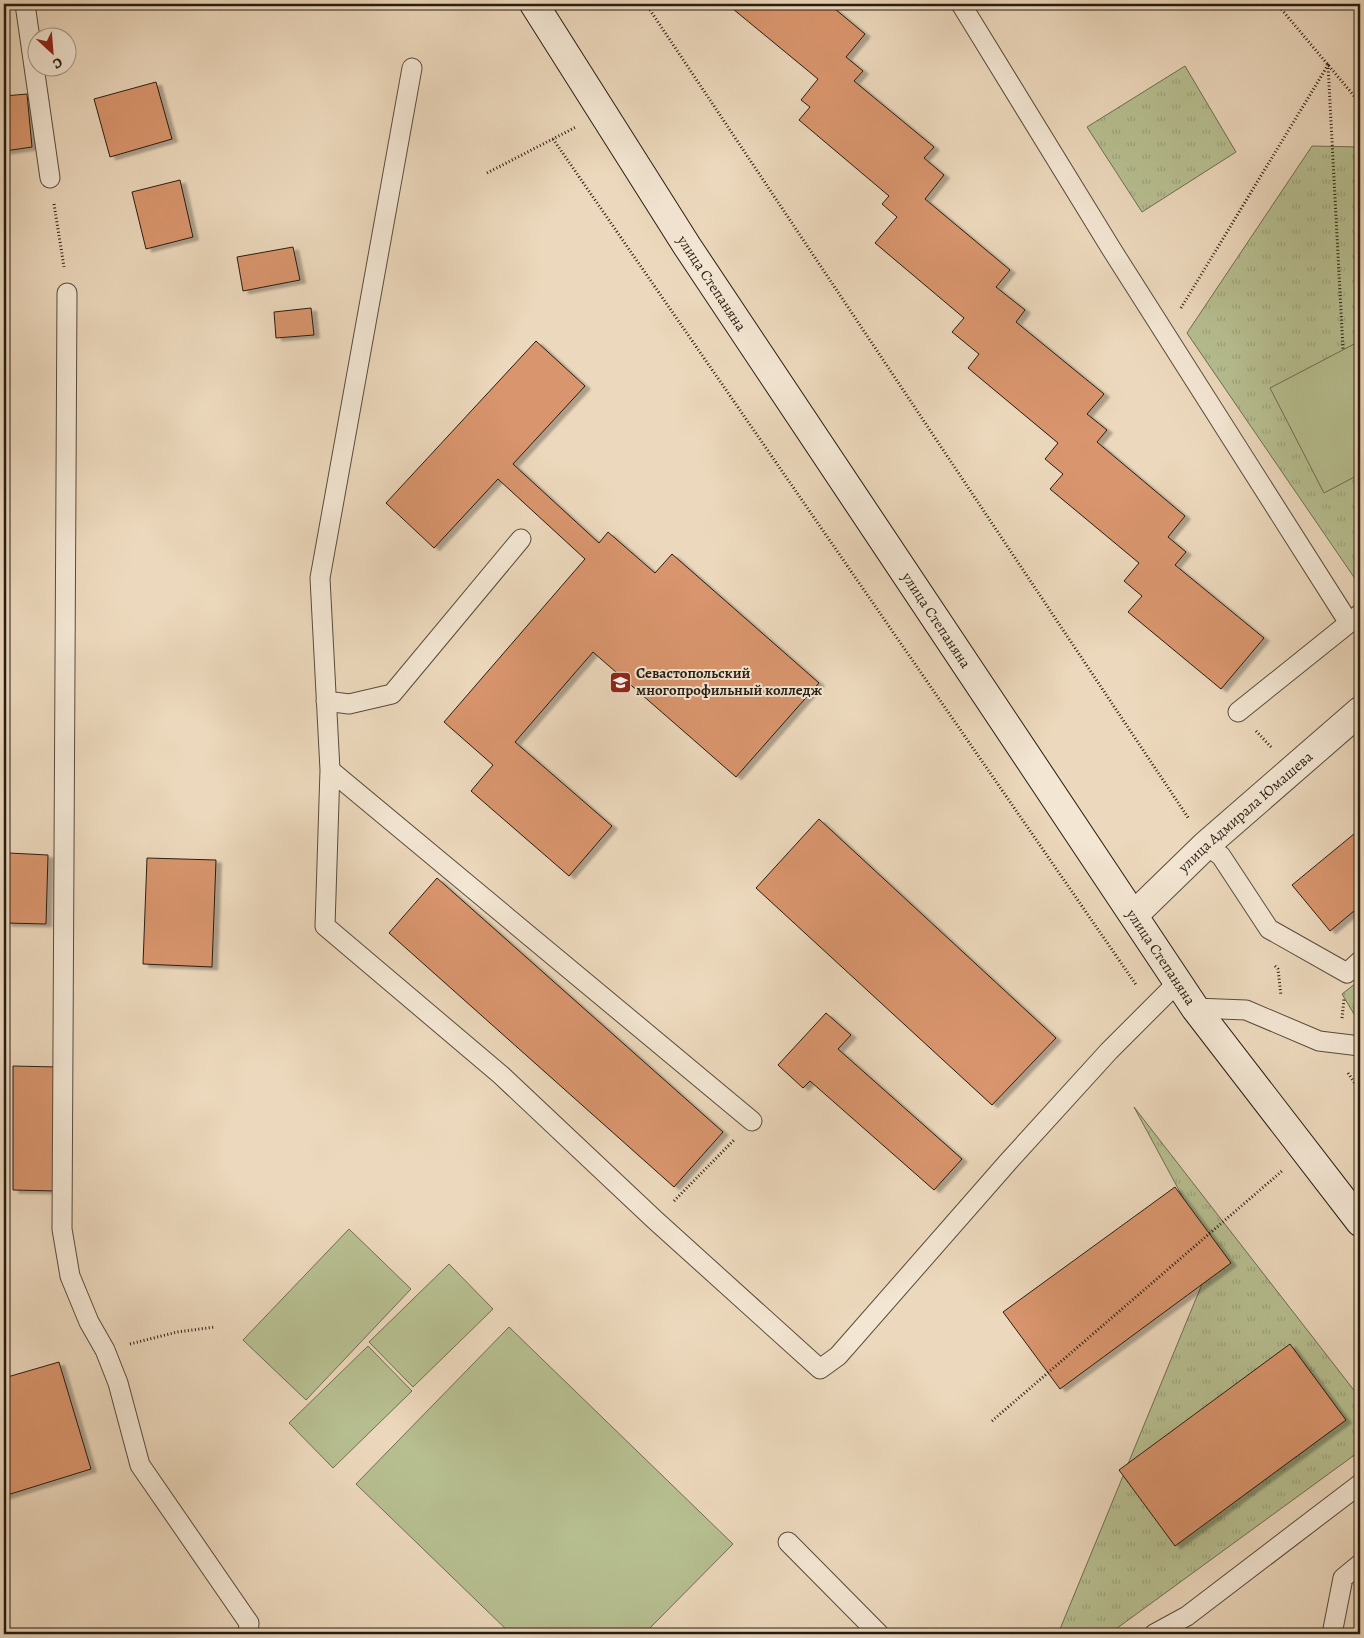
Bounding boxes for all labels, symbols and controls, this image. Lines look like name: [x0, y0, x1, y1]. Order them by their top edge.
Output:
north arrow: [28, 28, 78, 78]
text: С: [49, 53, 66, 74]
street label: улица Степаняна: [672, 231, 751, 335]
street label: улица Степаняна: [897, 567, 976, 672]
place label: Севастопольский многопрофильный колледж: [636, 663, 823, 700]
school or university icon: Севастопольский многопрофильный колледж: [608, 670, 632, 694]
street label: улица Адмирала Юмашева: [1173, 747, 1317, 877]
street label: улица Степаняна: [1121, 904, 1200, 1009]

